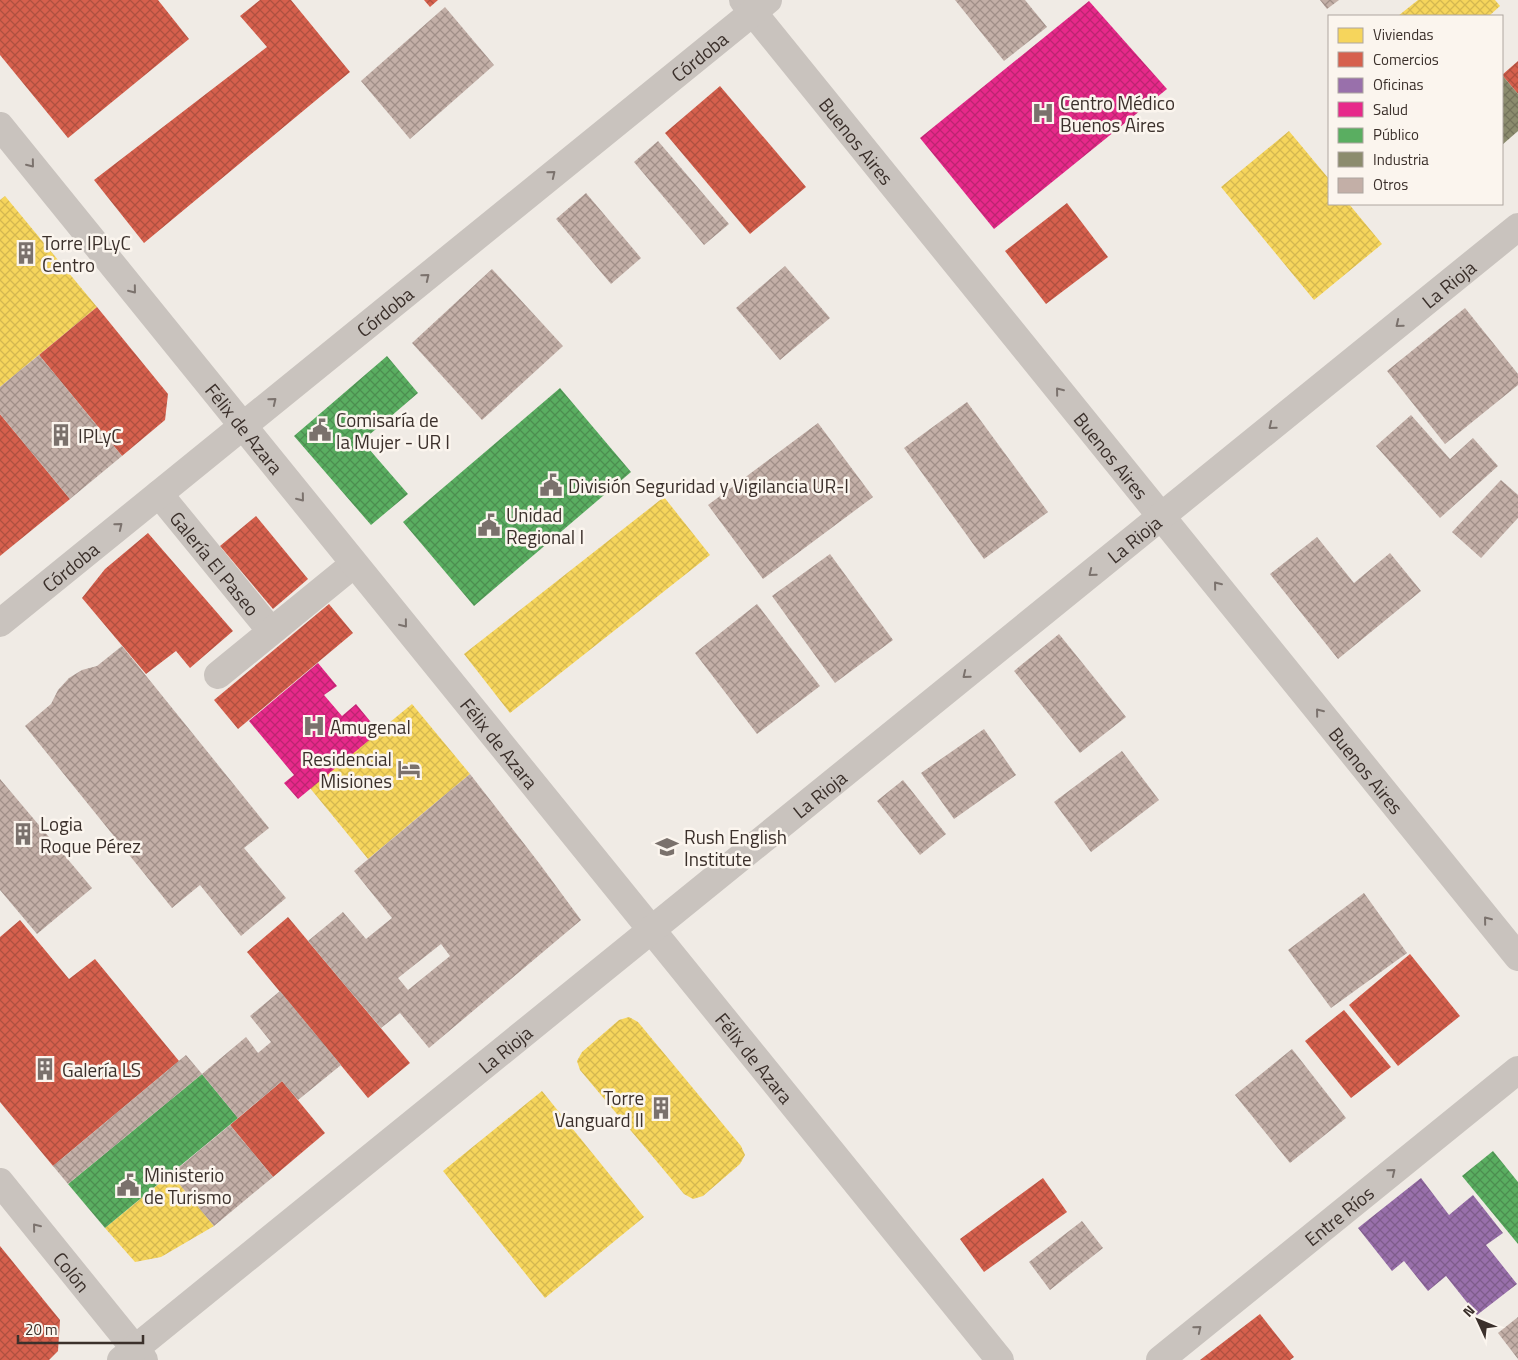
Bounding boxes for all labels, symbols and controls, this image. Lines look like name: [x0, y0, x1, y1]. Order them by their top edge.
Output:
legend: [1328, 15, 1503, 205]
text: Viviendas: [1373, 23, 1434, 46]
street label: Córdoba: [664, 24, 734, 88]
text: Comercios: [1373, 48, 1439, 71]
text: Oficinas: [1373, 73, 1424, 96]
place label: Centro Médico Buenos Aires: [1060, 88, 1175, 139]
street label: Buenos Aires: [813, 91, 901, 191]
text: Salud: [1373, 98, 1408, 121]
hospital icon: Centro Médico Buenos Aires: [1030, 100, 1056, 126]
text: Público: [1373, 123, 1419, 146]
text: Industria: [1373, 148, 1429, 171]
one-way arrow: [25, 158, 34, 167]
one-way arrow: [546, 172, 555, 180]
text: Otros: [1373, 173, 1408, 196]
place label: Torre IPLyC Centro: [42, 228, 131, 279]
building icon: Torre IPLyC Centro: [13, 240, 39, 266]
street label: La Rioja: [1415, 252, 1482, 314]
one-way arrow: [420, 274, 429, 282]
street label: Córdoba: [350, 279, 420, 343]
one-way arrow: [128, 284, 136, 293]
one-way arrow: [1395, 319, 1404, 328]
street label: Félix de Azara: [199, 376, 291, 480]
one-way arrow: [1057, 388, 1065, 397]
one-way arrow: [267, 399, 276, 407]
place label: Comisaría de la Mujer - UR I: [336, 405, 450, 456]
street label: Buenos Aires: [1067, 405, 1156, 505]
public building icon: Comisaría de la Mujer - UR I: [307, 417, 333, 443]
place label: IPLyC: [78, 421, 122, 450]
one-way arrow: [1269, 421, 1278, 430]
building icon: IPLyC: [48, 422, 74, 448]
place label: División Seguridad y Vigilancia UR-I: [568, 471, 849, 500]
public building icon: División Seguridad y Vigilancia UR-I: [538, 472, 564, 498]
one-way arrow: [296, 492, 304, 501]
place label: Unidad Regional I: [506, 500, 584, 551]
street label: Galería El Paseo: [164, 504, 267, 622]
street label: La Rioja: [1100, 507, 1168, 570]
public building icon: Unidad Regional I: [476, 512, 502, 538]
one-way arrow: [114, 522, 123, 531]
street label: Córdoba: [35, 534, 105, 598]
one-way arrow: [1089, 567, 1098, 575]
one-way arrow: [1213, 582, 1222, 591]
one-way arrow: [398, 618, 406, 627]
one-way arrow: [962, 670, 971, 679]
street label: Félix de Azara: [454, 691, 546, 795]
one-way arrow: [1315, 708, 1324, 717]
place label: Amugenal: [330, 712, 411, 741]
hospital icon: Amugenal: [301, 713, 327, 739]
street label: Buenos Aires: [1322, 720, 1411, 820]
place label: Residencial Misiones: [302, 744, 392, 795]
hotel icon: Residencial Misiones: [396, 756, 422, 782]
street label: La Rioja: [786, 762, 853, 825]
place label: Logia Roque Pérez: [40, 809, 141, 860]
building icon: Logia Roque Pérez: [10, 821, 36, 847]
place label: Rush English Institute: [684, 822, 787, 873]
school or university icon: Rush English Institute: [654, 834, 680, 860]
one-way arrow: [1484, 916, 1493, 925]
street label: Félix de Azara: [709, 1006, 801, 1110]
street label: La Rioja: [471, 1018, 538, 1080]
place label: Galería LS: [62, 1055, 141, 1084]
building icon: Galería LS: [32, 1056, 58, 1082]
place label: Torre Vanguard II: [554, 1083, 644, 1134]
building icon: Torre Vanguard II: [648, 1095, 674, 1121]
place label: Ministerio de Turismo: [144, 1160, 232, 1211]
one-way arrow: [1386, 1169, 1395, 1177]
public building icon: Ministerio de Turismo: [115, 1172, 141, 1198]
street label: Entre Ríos: [1298, 1178, 1380, 1252]
one-way arrow: [34, 1224, 42, 1233]
street label: Colón: [47, 1245, 98, 1298]
north arrow: [1453, 1295, 1503, 1345]
text: N: [1457, 1300, 1479, 1321]
scale bar: [18, 1312, 142, 1344]
text: 20 m: [25, 1318, 58, 1341]
one-way arrow: [1192, 1327, 1201, 1335]

